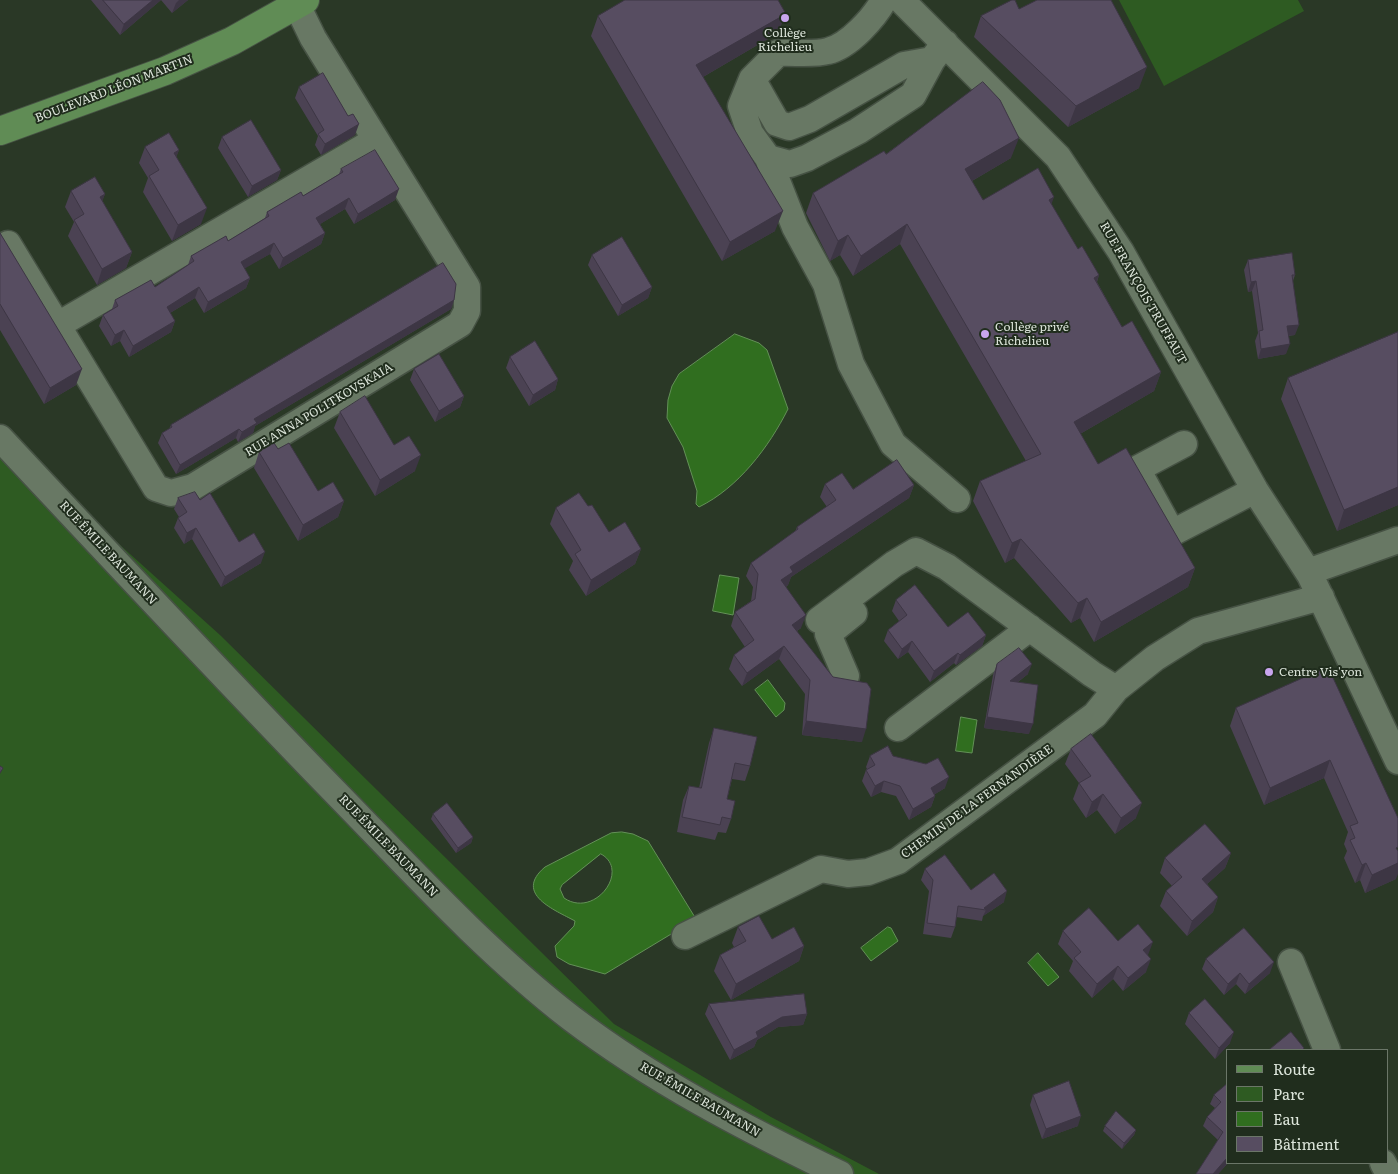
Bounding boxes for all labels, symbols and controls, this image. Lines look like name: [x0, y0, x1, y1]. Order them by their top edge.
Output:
marker: Collège Richelieu: [779, 12, 791, 24]
place label: Collège Richelieu: [758, 26, 812, 54]
street label: BOULEVARD LÉON MARTIN: [33, 52, 195, 126]
street label: RUE FRANÇOIS TRUFFAUT: [1096, 220, 1190, 366]
place label: Collège privé Richelieu: [995, 320, 1069, 348]
marker: Collège privé Richelieu: [979, 328, 991, 340]
street label: RUE ANNA POLITKOVSKAIA: [243, 360, 395, 460]
street label: RUE ÉMILE BAUMANN: [56, 498, 160, 608]
place label: Centre Vis'yon: [1279, 665, 1362, 679]
marker: Centre Vis'yon: [1263, 666, 1275, 678]
street label: CHEMIN DE LA FERNANDIÈRE: [898, 742, 1056, 862]
street label: RUE ÉMILE BAUMANN: [335, 792, 441, 900]
legend: [1226, 1049, 1388, 1164]
text: Route: [1273, 1057, 1315, 1080]
street label: RUE ÉMILE BAUMANN: [637, 1060, 763, 1140]
text: Parc: [1273, 1082, 1304, 1105]
text: Eau: [1273, 1107, 1300, 1130]
text: Bâtiment: [1273, 1132, 1339, 1155]

